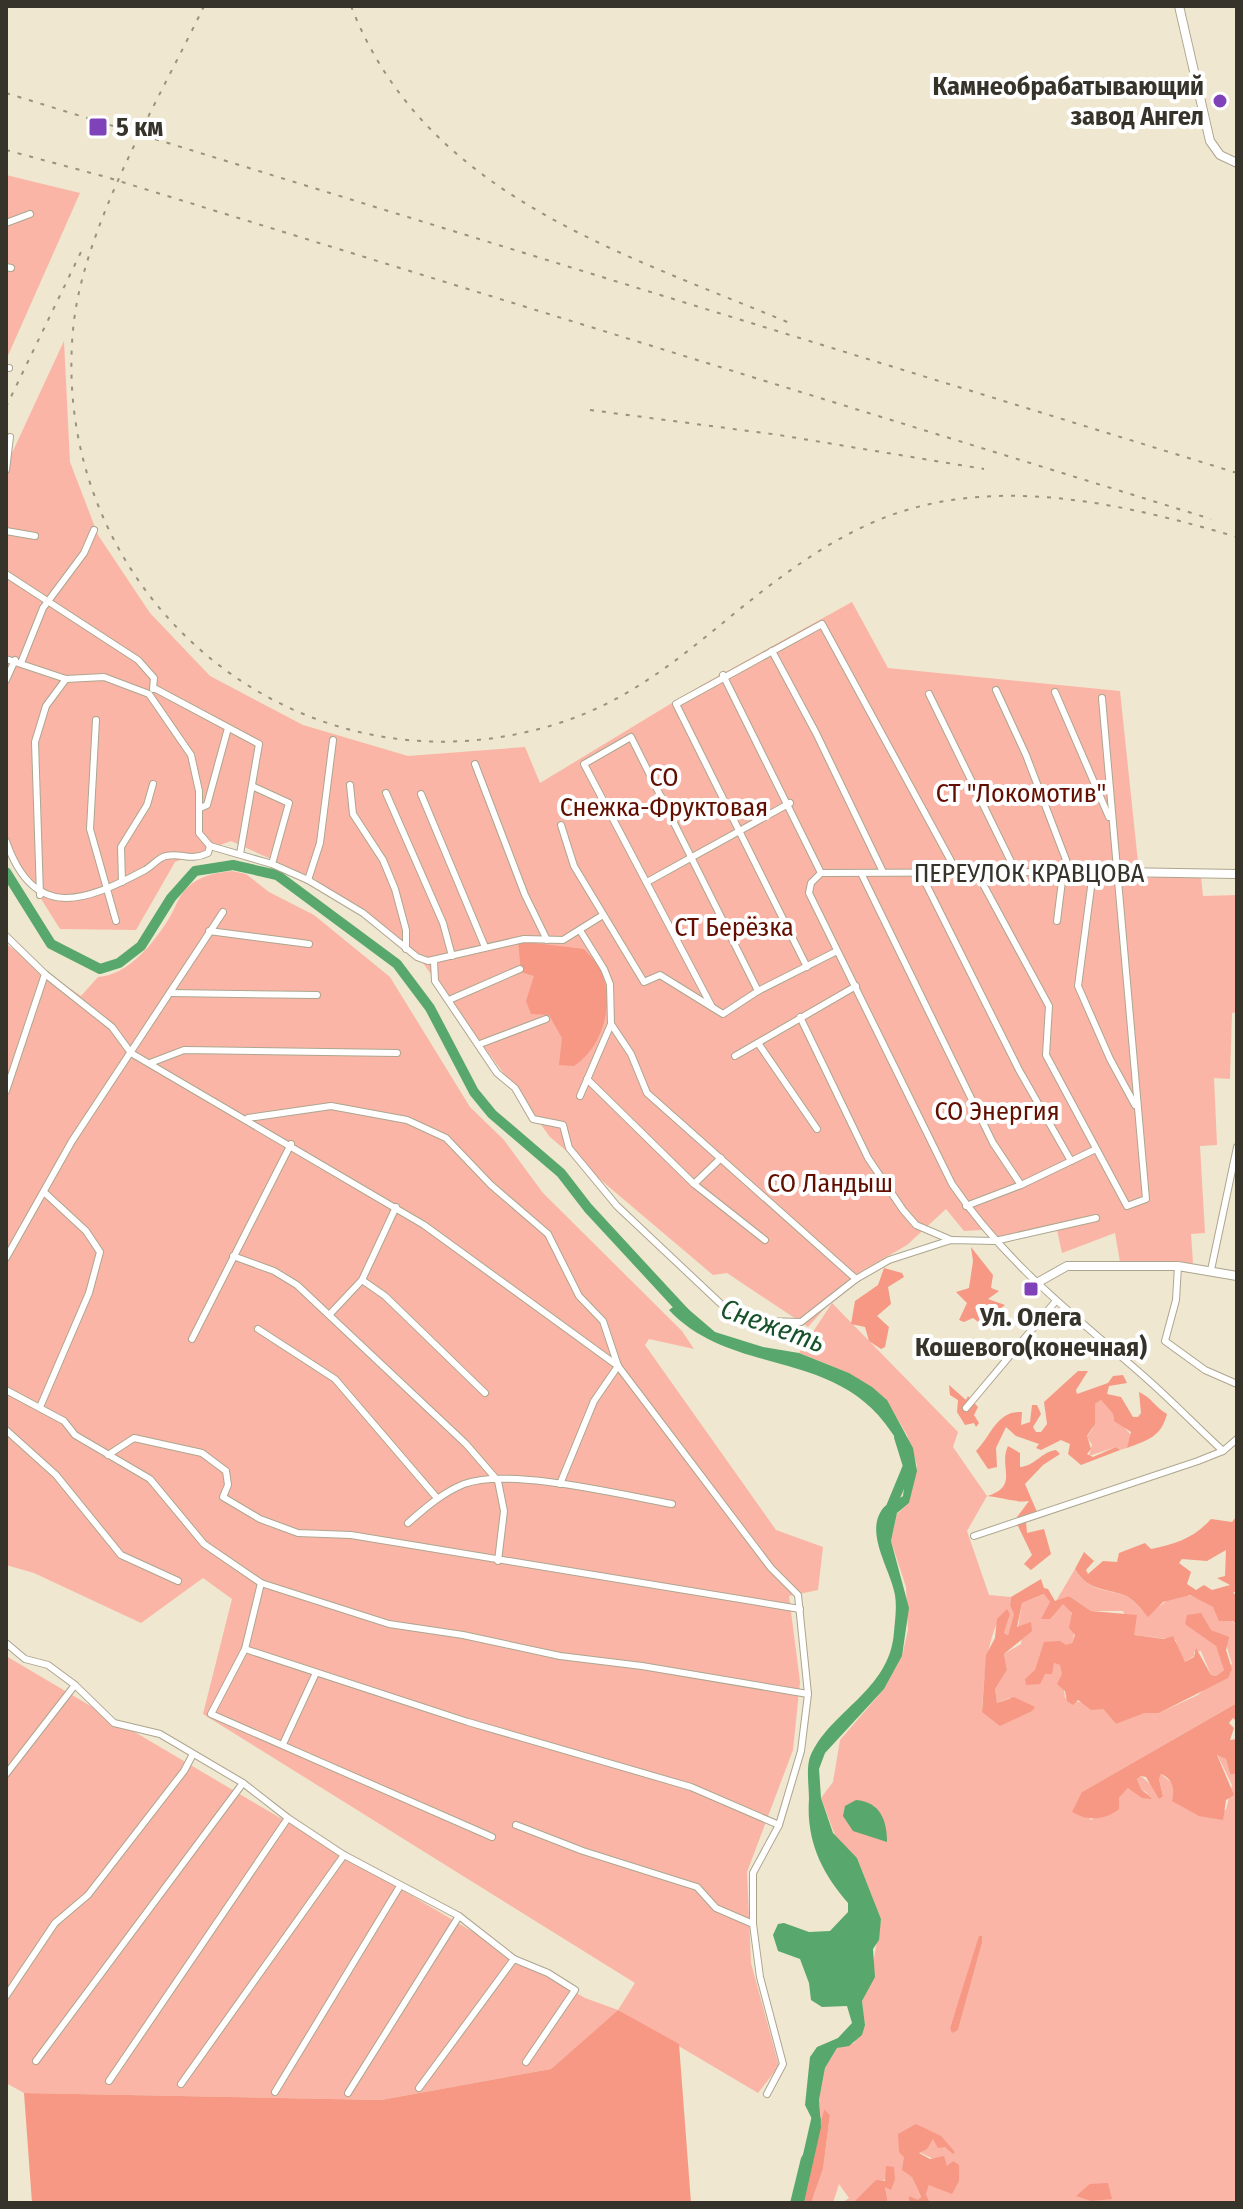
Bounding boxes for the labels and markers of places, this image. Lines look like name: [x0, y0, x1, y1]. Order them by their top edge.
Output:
place label: Камнеобрабатывающий завод Ангел: [932, 71, 1204, 132]
marker: Камнеобрабатывающий завод Ангел: [1211, 92, 1229, 110]
place label: 5 км: [116, 112, 163, 143]
marker: 5 км: [87, 116, 109, 138]
marker: Ул. Олега Кошевого(конечная): [1022, 1280, 1040, 1298]
place label: Ул. Олега Кошевого(конечная): [915, 1302, 1147, 1363]

